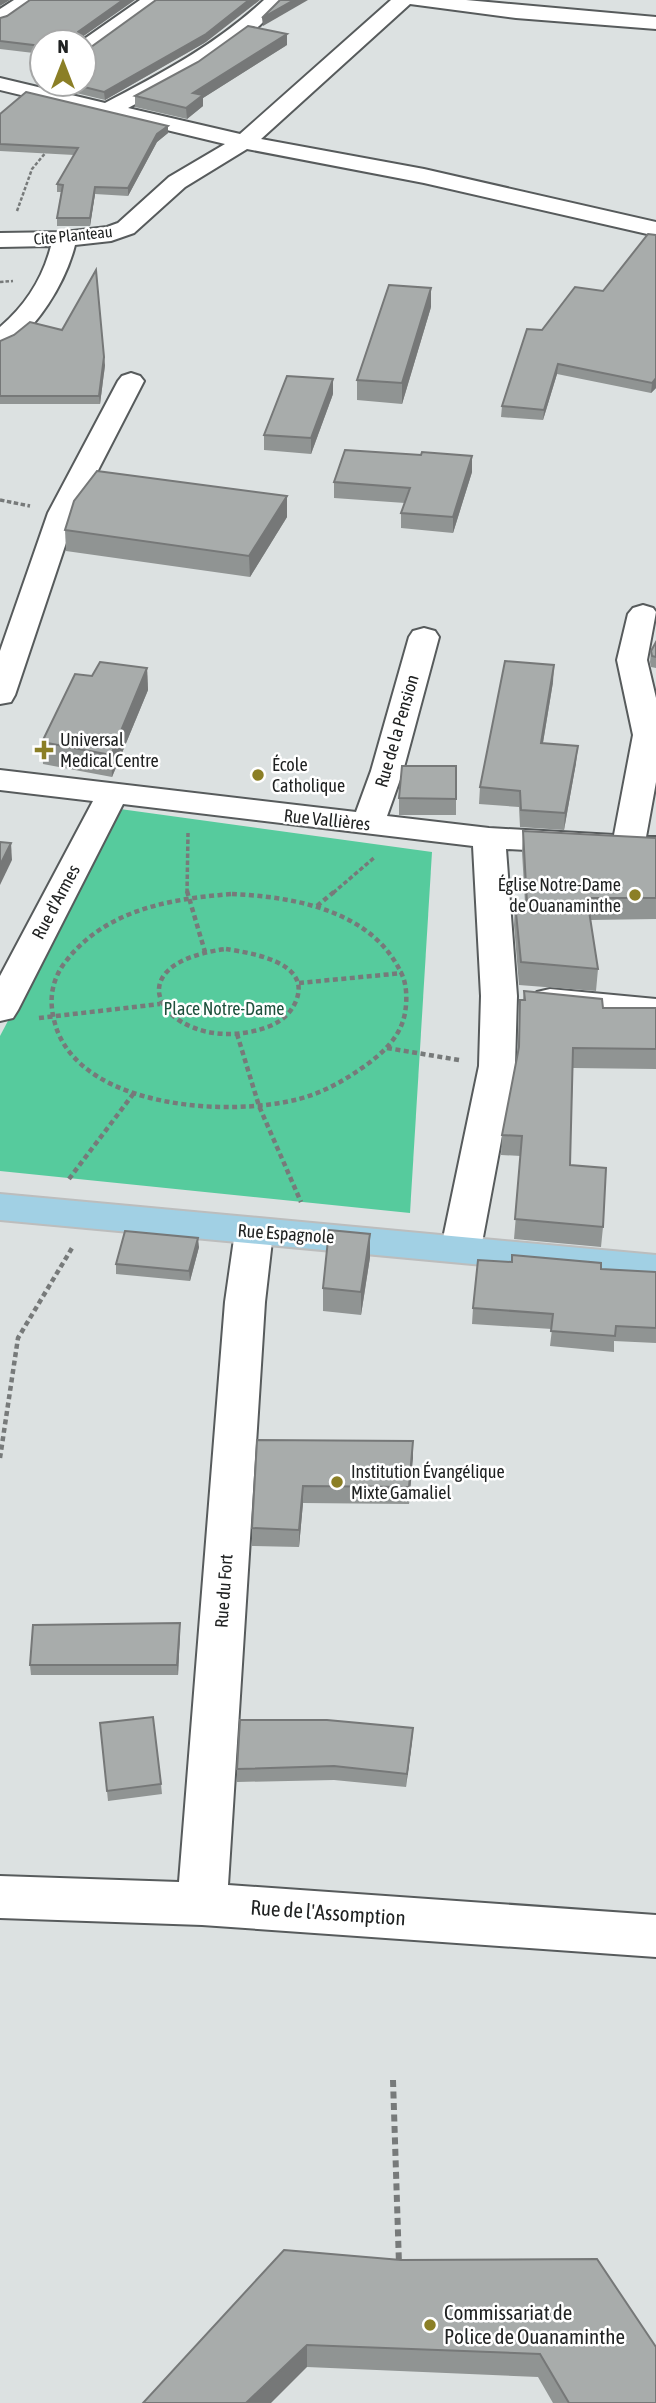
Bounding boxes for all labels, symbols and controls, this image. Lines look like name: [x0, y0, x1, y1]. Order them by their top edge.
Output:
north arrow: [28, 28, 98, 98]
text: N: [57, 35, 69, 57]
street label: Cite Planteau: [33, 222, 113, 248]
street label: Rue de la Pension: [370, 672, 423, 790]
place label: Universal Medical Centre: [60, 729, 159, 771]
marker: Universal Medical Centre: [34, 740, 54, 760]
place label: École Catholique: [272, 754, 345, 796]
marker: École Catholique: [250, 767, 266, 783]
street label: Rue Vallières: [283, 805, 371, 834]
street label: Rue d'Armes: [27, 861, 84, 943]
place label: Église Notre-Dame de Ouanaminthe: [498, 874, 621, 916]
marker: Église Notre-Dame de Ouanaminthe: [627, 887, 643, 903]
park label: Place Notre-Dame: [163, 998, 285, 1019]
street label: Rue Espagnole: [237, 1220, 335, 1247]
place label: Institution Évangélique Mixte Gamaliel: [351, 1461, 505, 1503]
marker: Institution Évangélique Mixte Gamaliel: [329, 1474, 345, 1490]
street label: Rue du Fort: [210, 1553, 237, 1628]
street label: Rue de l'Assomption: [250, 1895, 406, 1929]
place label: Commissariat de Police de Ouanaminthe: [444, 2300, 625, 2348]
marker: Commissariat de Police de Ouanaminthe: [422, 2317, 438, 2333]

